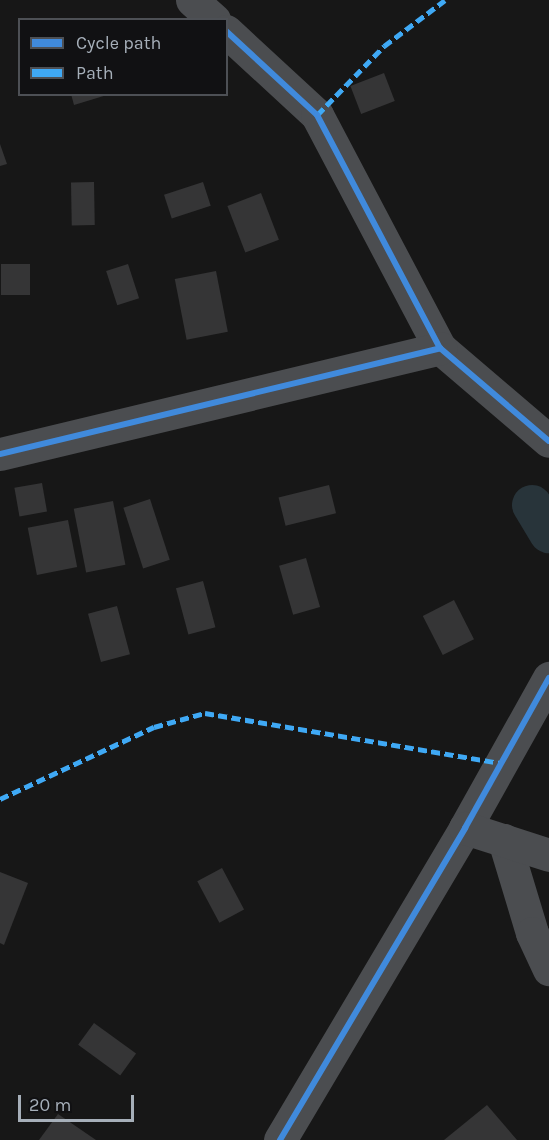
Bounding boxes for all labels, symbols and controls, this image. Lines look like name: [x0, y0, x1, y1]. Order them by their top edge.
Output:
legend: [18, 18, 228, 96]
text: Cycle path: [76, 32, 161, 54]
text: Path: [76, 62, 114, 84]
scale bar: [21, 1083, 136, 1121]
text: 20 m: [29, 1094, 71, 1116]

